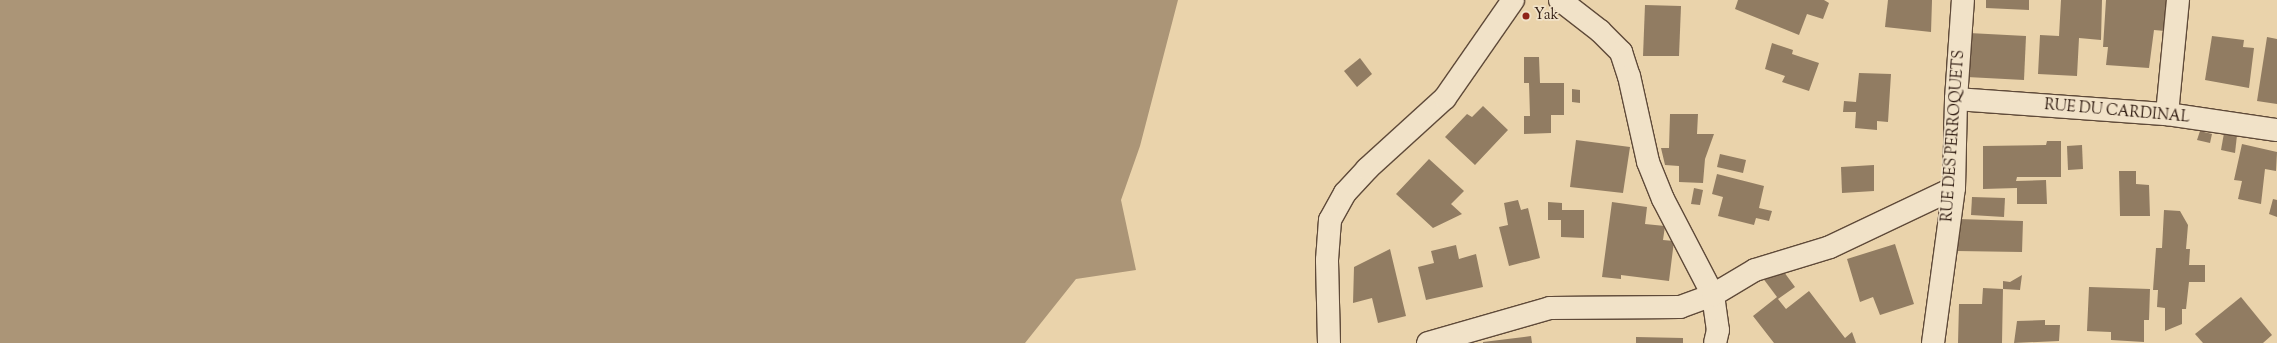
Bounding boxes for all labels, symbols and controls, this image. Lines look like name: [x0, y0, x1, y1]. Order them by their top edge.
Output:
place label: Yak: [1534, 7, 1559, 25]
marker: Yak: [1521, 11, 1531, 21]
street label: RUE DES PERROQUETS: [1939, 49, 1969, 223]
street label: RUE DU CARDINAL: [2044, 97, 2190, 127]

